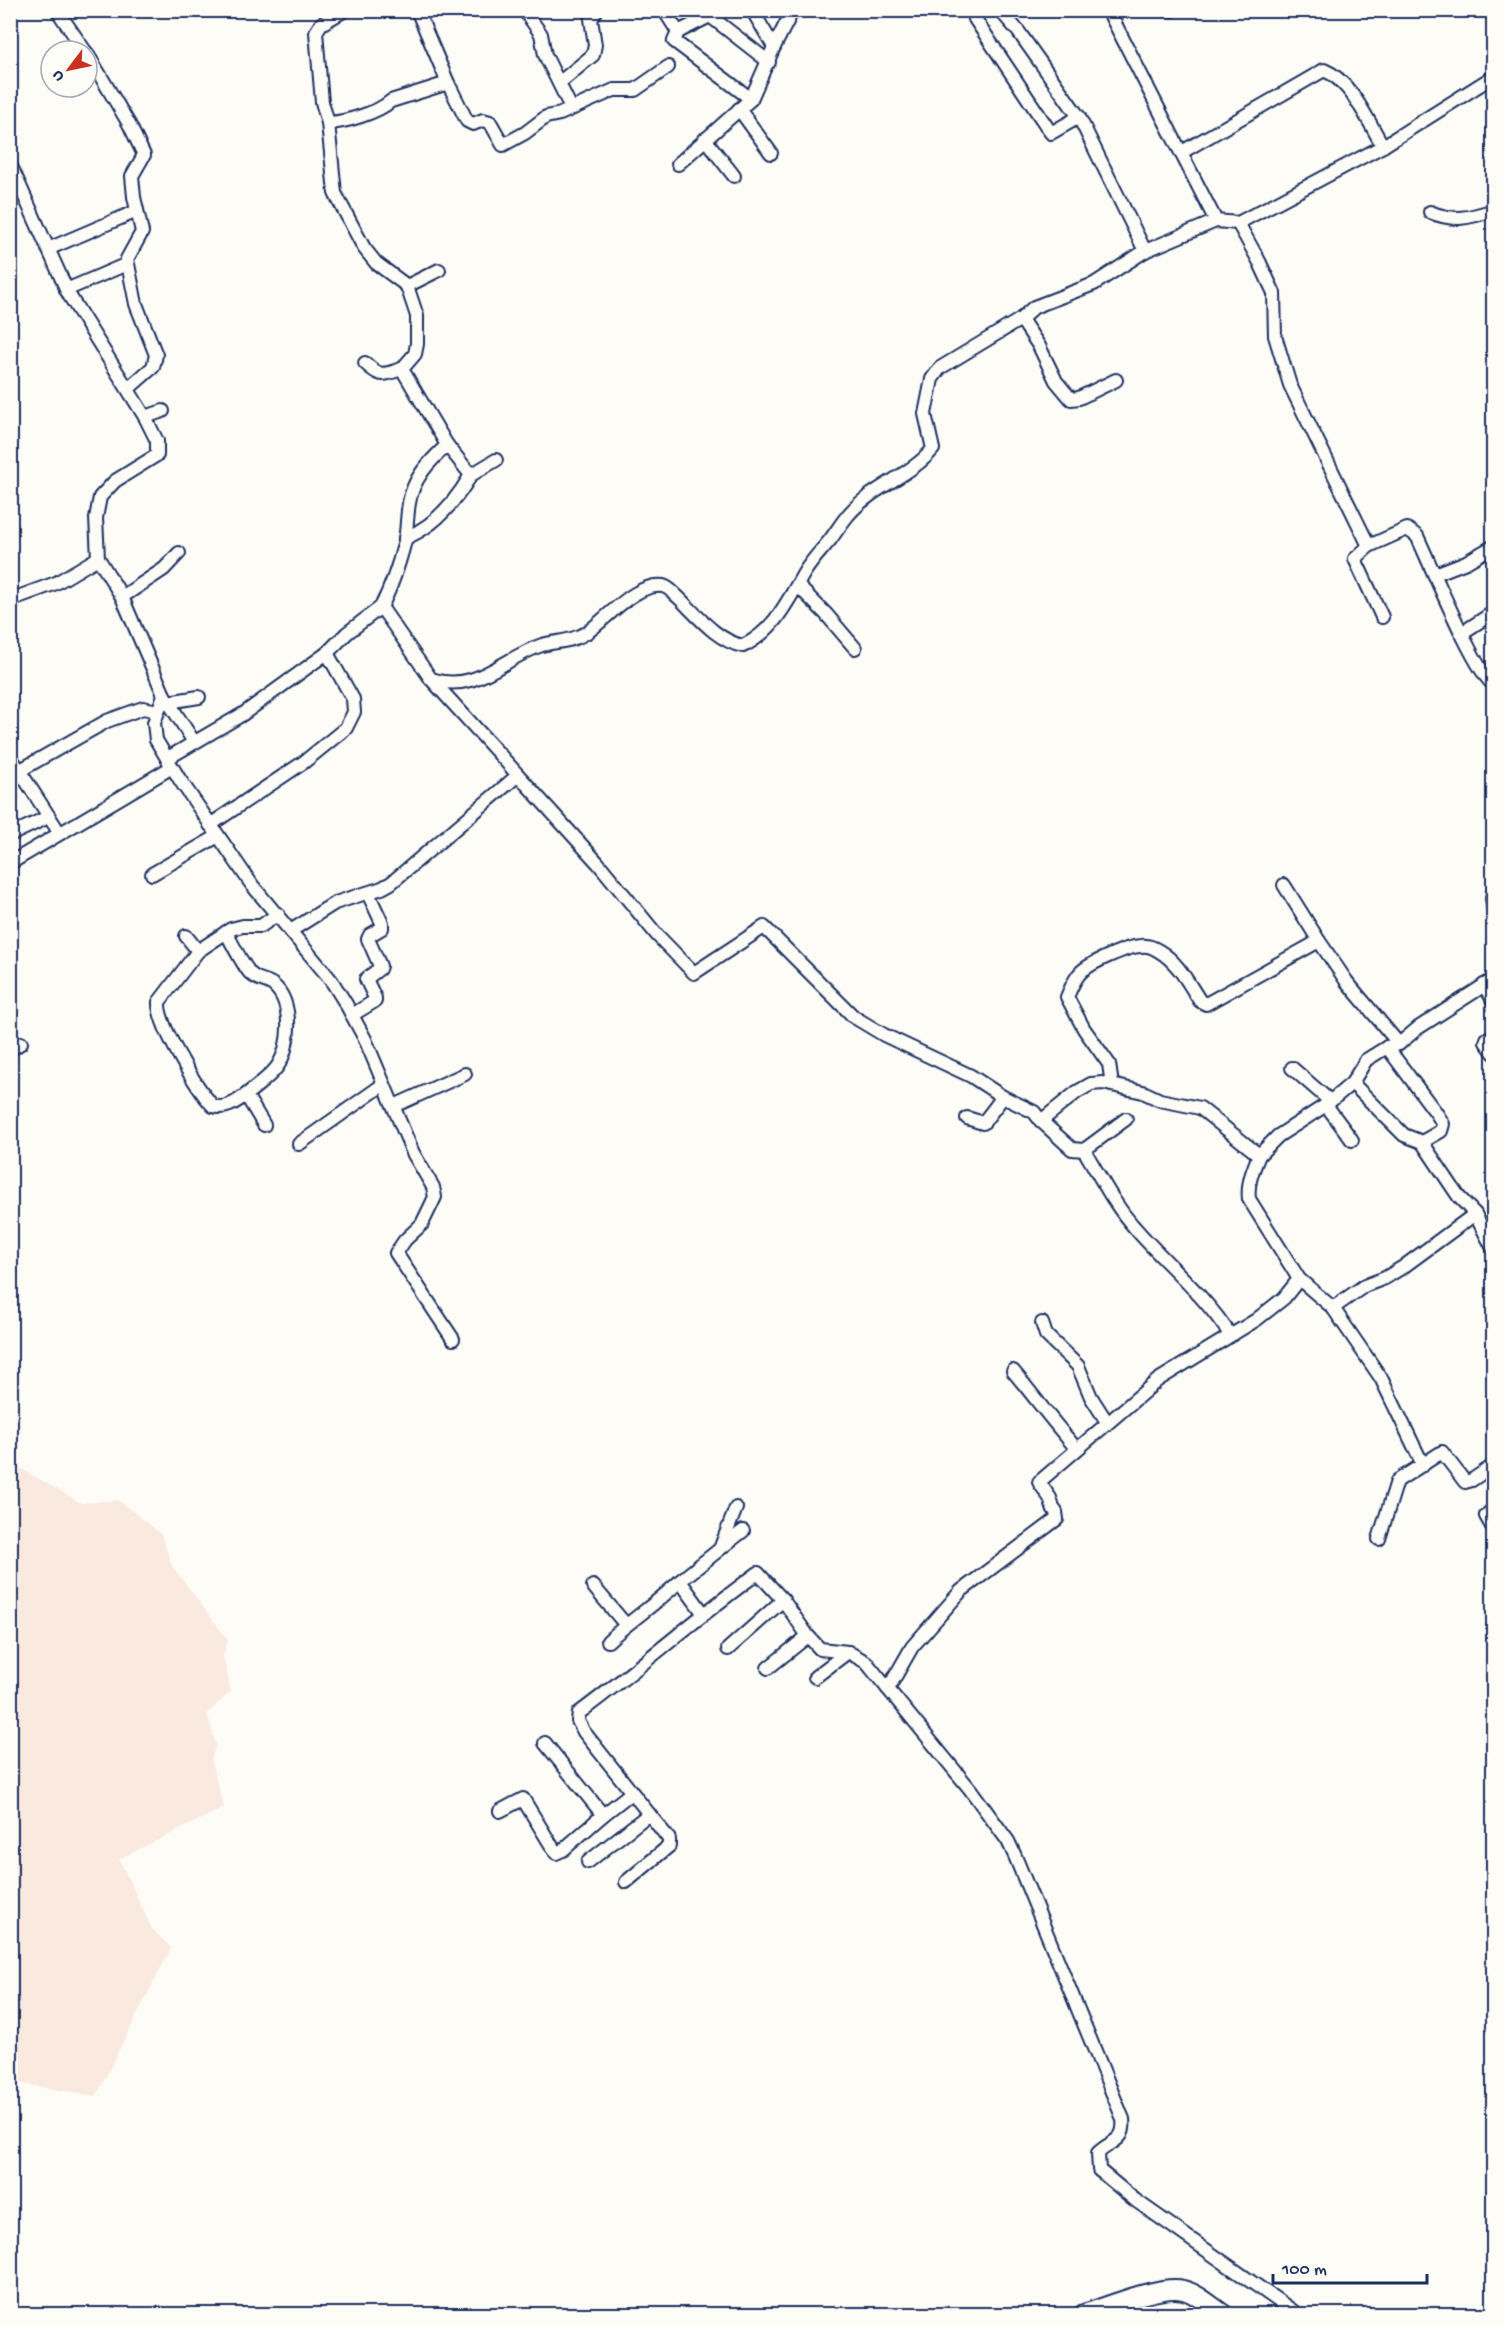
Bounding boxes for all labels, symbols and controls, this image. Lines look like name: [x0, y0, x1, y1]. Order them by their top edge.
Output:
north arrow: [39, 39, 99, 99]
text: U: [48, 65, 70, 84]
scale bar: [1273, 2247, 1428, 2285]
text: 100 m: [1281, 2260, 1327, 2281]

